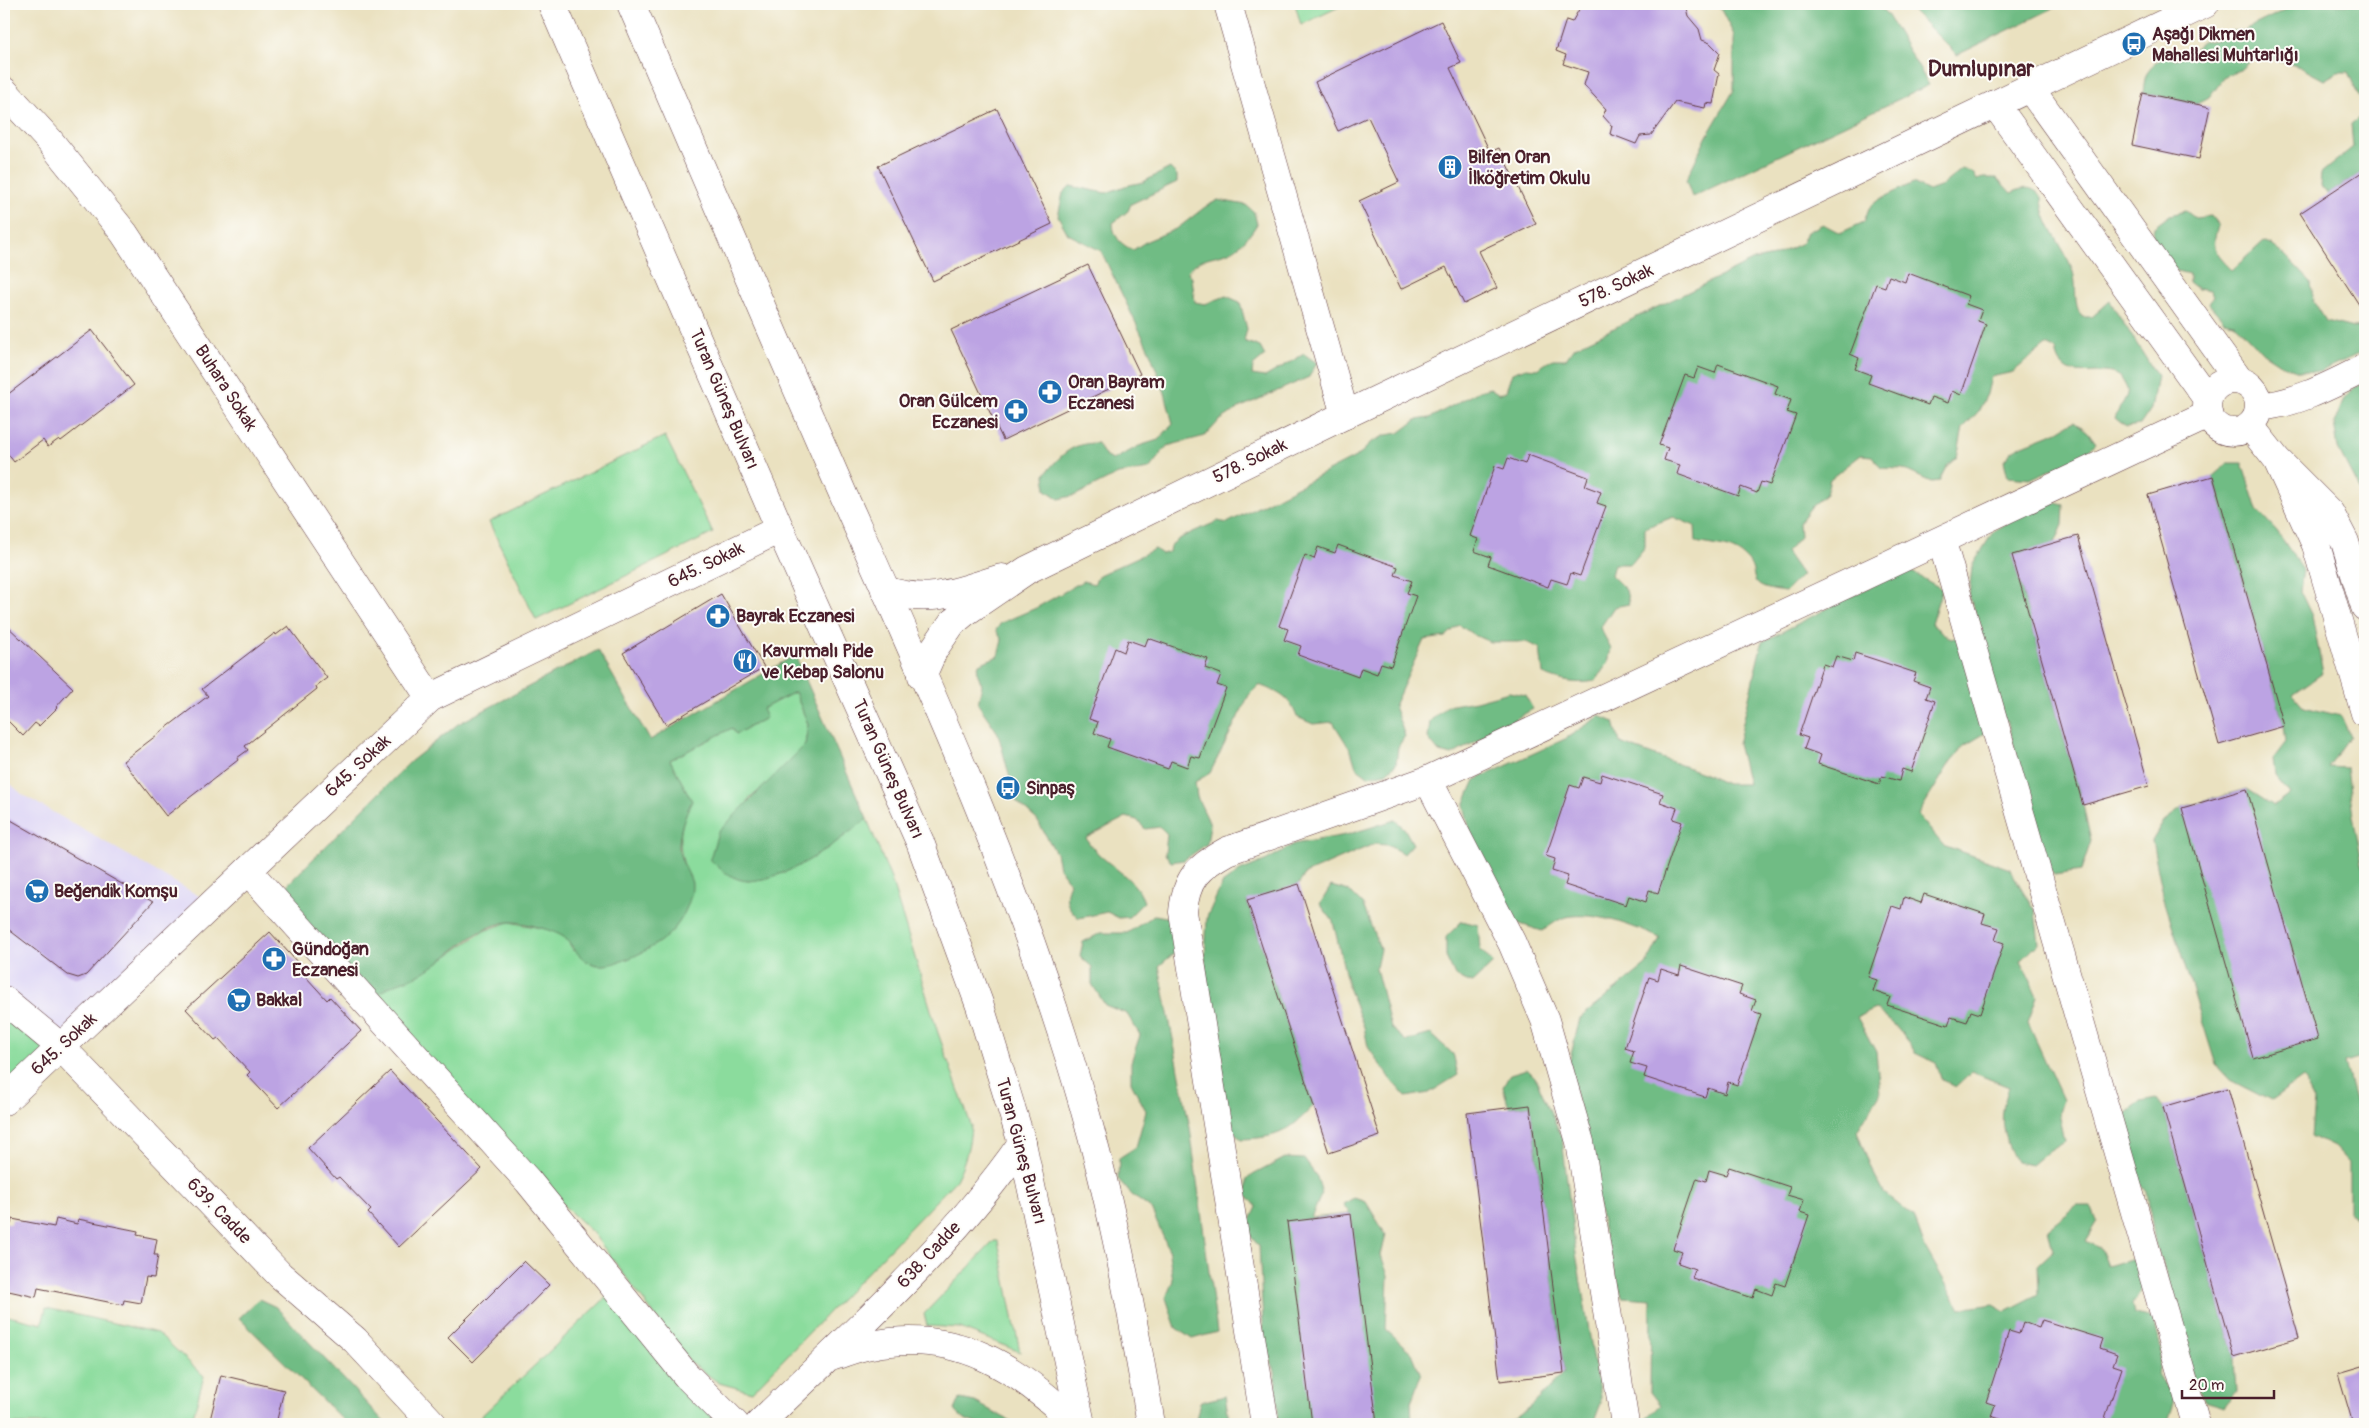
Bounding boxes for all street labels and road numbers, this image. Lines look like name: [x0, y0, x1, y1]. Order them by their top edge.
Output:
street label: 578. Sokak: [1575, 259, 1657, 313]
street label: Turan Güneş Bulvarı: [684, 325, 764, 473]
street label: Buhara Sokak: [190, 341, 263, 436]
street label: 578. Sokak: [1209, 433, 1291, 489]
street label: 645. Sokak: [664, 536, 748, 593]
street label: Turan Güneş Bulvarı: [847, 696, 929, 842]
street label: 645. Sokak: [320, 729, 396, 802]
street label: 645. Sokak: [26, 1007, 102, 1080]
street label: Turan Güneş Bulvarı: [990, 1075, 1052, 1227]
street label: 639. Cadde: [182, 1173, 256, 1249]
street label: 638. Cadde: [892, 1216, 966, 1293]

